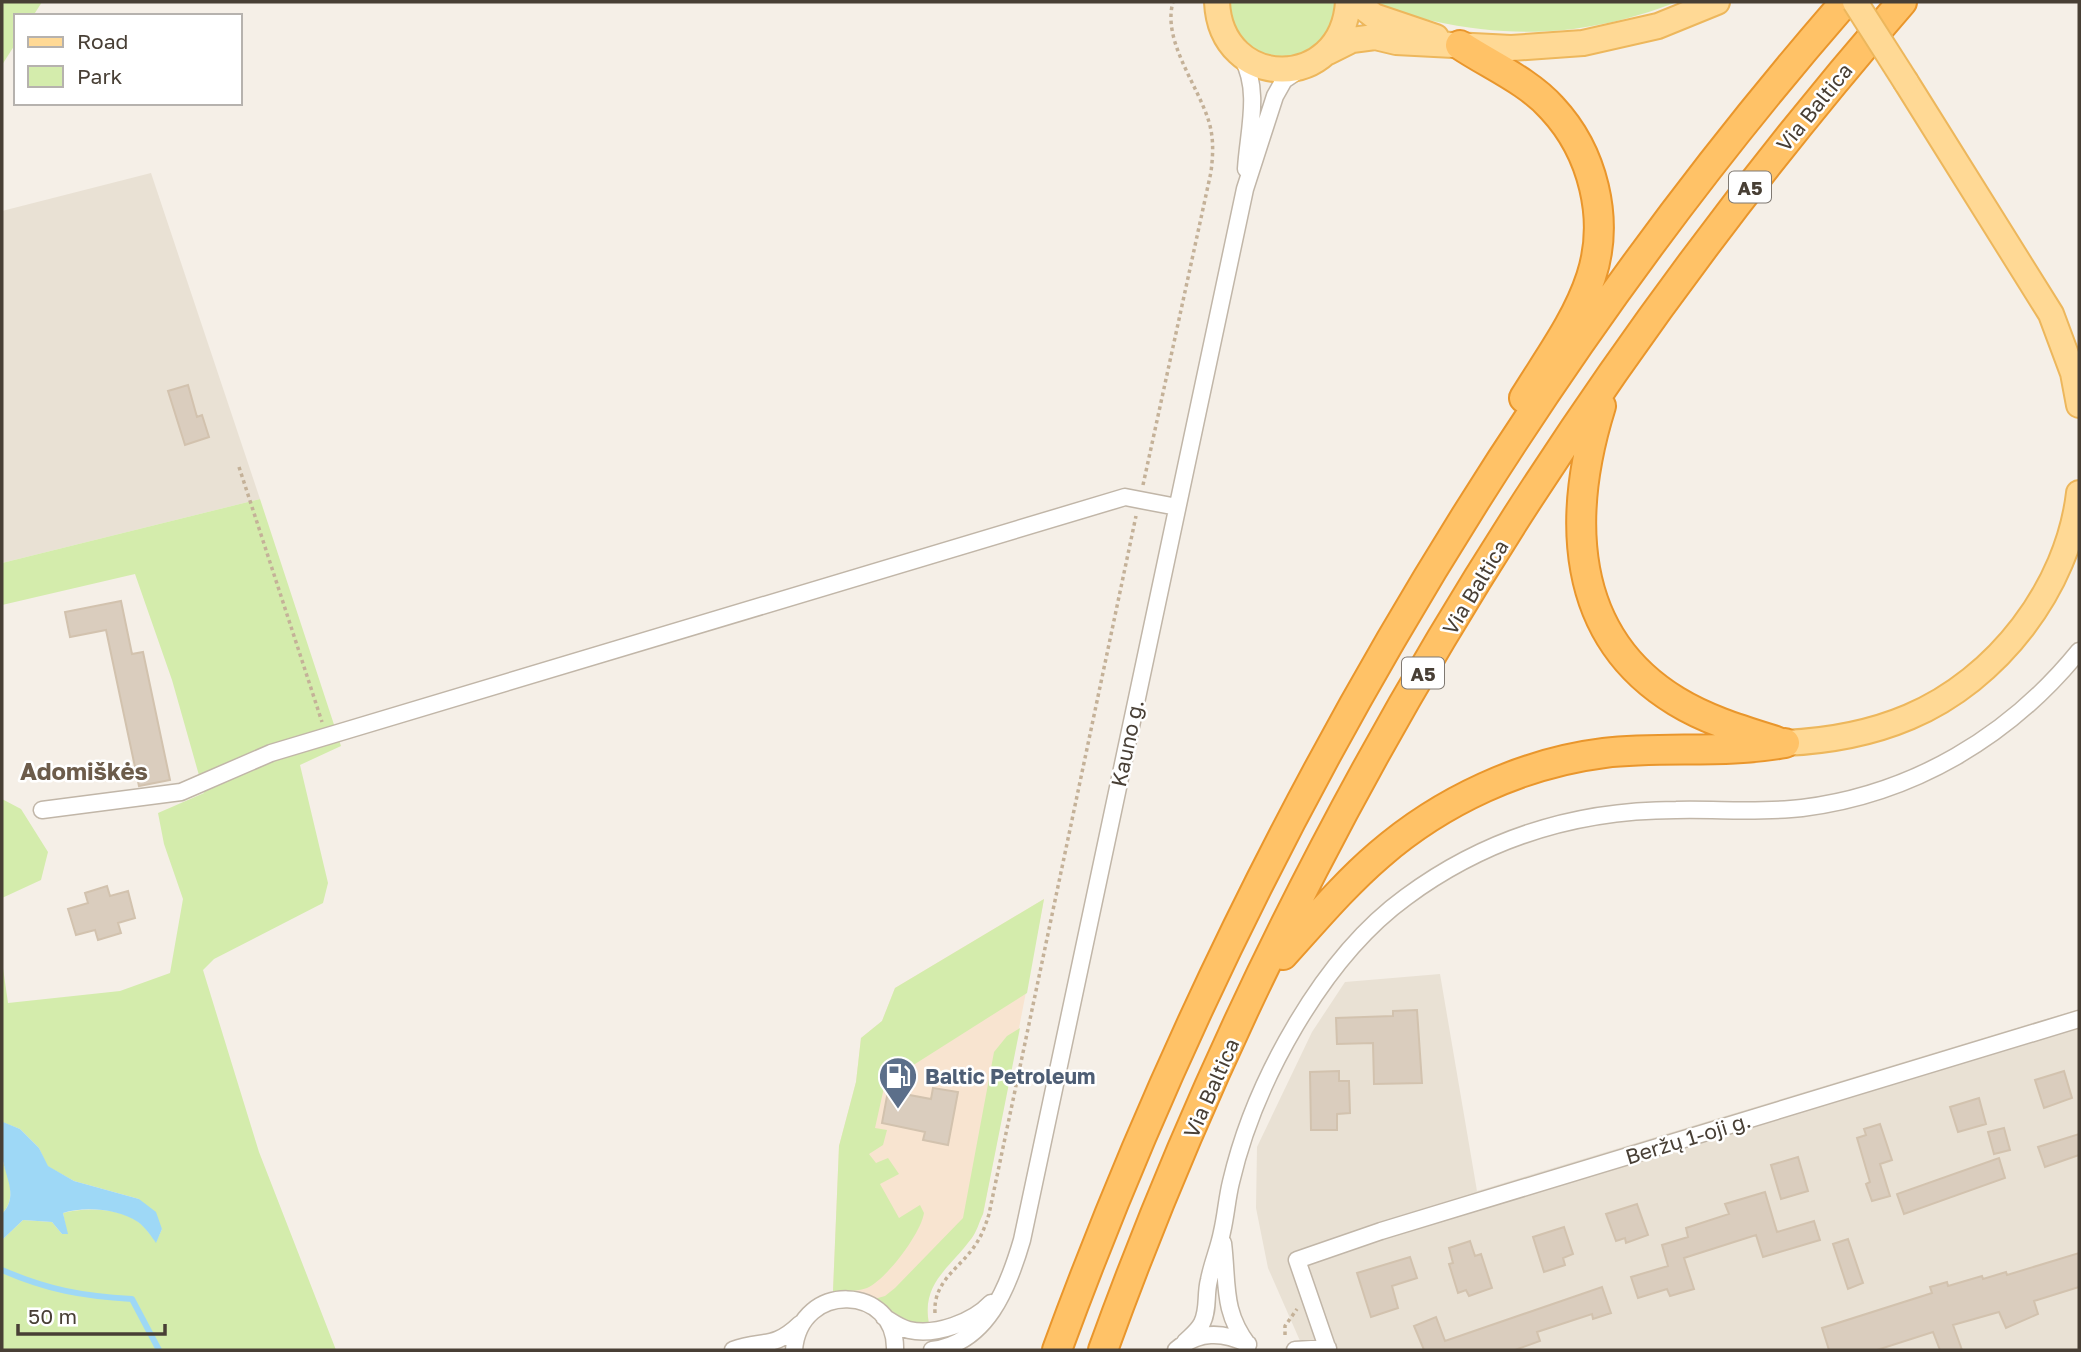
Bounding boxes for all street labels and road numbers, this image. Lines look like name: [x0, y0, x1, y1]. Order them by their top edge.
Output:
street label: Via Baltica: [1770, 57, 1858, 157]
road number: A5: [1729, 172, 1771, 202]
street label: Via Baltica: [1436, 535, 1514, 639]
road number: A5: [1402, 658, 1444, 688]
street label: Kauno g.: [1105, 697, 1149, 789]
street label: Via Baltica: [1177, 1034, 1245, 1142]
street label: Beržų 1-oji g.: [1622, 1107, 1754, 1169]

